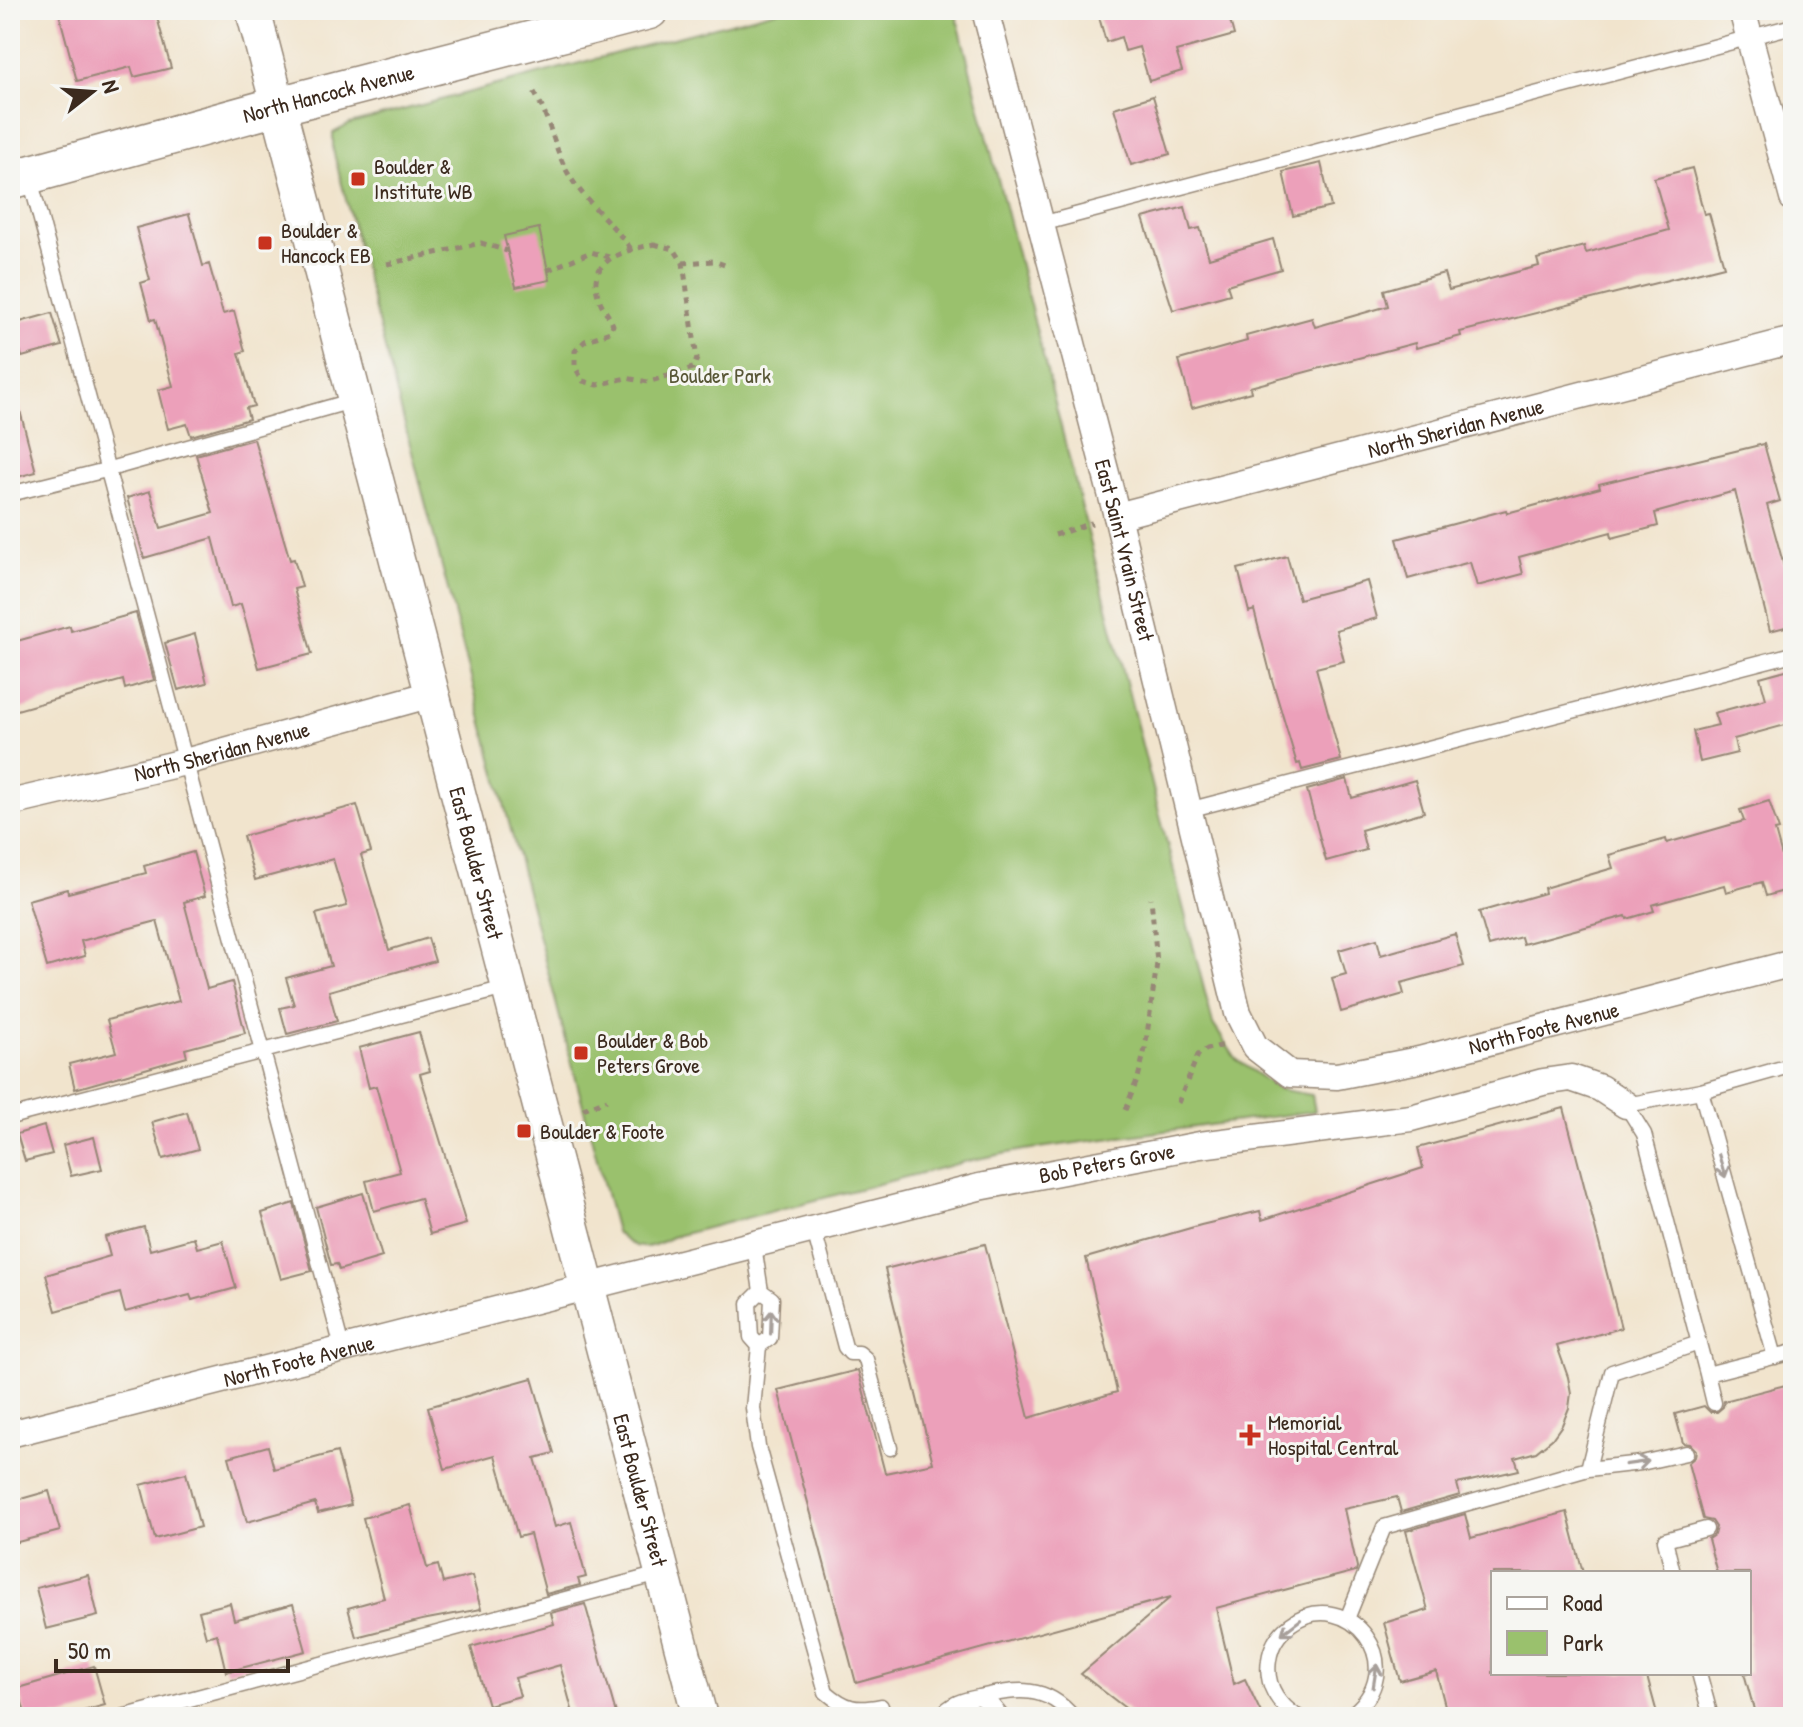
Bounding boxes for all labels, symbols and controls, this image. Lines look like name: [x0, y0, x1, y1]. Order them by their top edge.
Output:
north arrow: [52, 52, 132, 132]
street label: North Hancock Avenue: [239, 56, 417, 130]
text: N: [95, 76, 127, 96]
place label: Boulder & Institute WB: [374, 151, 473, 206]
marker: Boulder & Institute WB: [349, 170, 367, 188]
place label: Boulder & Hancock EB: [281, 215, 371, 270]
marker: Boulder & Hancock EB: [256, 234, 274, 252]
park label: Boulder Park: [669, 360, 771, 390]
street label: North Sheridan Avenue: [1365, 390, 1547, 465]
street label: East Saint Vrain Street: [1088, 456, 1162, 645]
street label: North Sheridan Avenue: [131, 713, 313, 788]
street label: East Boulder Street: [442, 784, 511, 943]
street label: North Foote Avenue: [1465, 994, 1622, 1062]
place label: Boulder & Bob Peters Grove: [597, 1025, 708, 1080]
marker: Boulder & Bob Peters Grove: [572, 1044, 590, 1062]
place label: Boulder & Foote: [540, 1116, 665, 1146]
marker: Boulder & Foote: [515, 1122, 533, 1140]
street label: Bob Peters Grove: [1036, 1135, 1177, 1190]
one-way arrow: [1715, 1152, 1730, 1178]
one-way arrow: [763, 1309, 778, 1336]
street label: North Foote Avenue: [220, 1327, 377, 1394]
place label: Memorial Hospital Central: [1268, 1407, 1398, 1462]
street label: East Boulder Street: [606, 1411, 675, 1570]
marker: Memorial Hospital Central: [1239, 1424, 1261, 1446]
one-way arrow: [1624, 1455, 1650, 1470]
legend: [1491, 1571, 1751, 1675]
text: Road: [1563, 1586, 1602, 1618]
one-way arrow: [1281, 1618, 1302, 1635]
scale bar: [56, 1623, 288, 1673]
text: Park: [1563, 1626, 1603, 1658]
text: 50 m: [68, 1634, 111, 1666]
one-way arrow: [1368, 1664, 1383, 1689]

